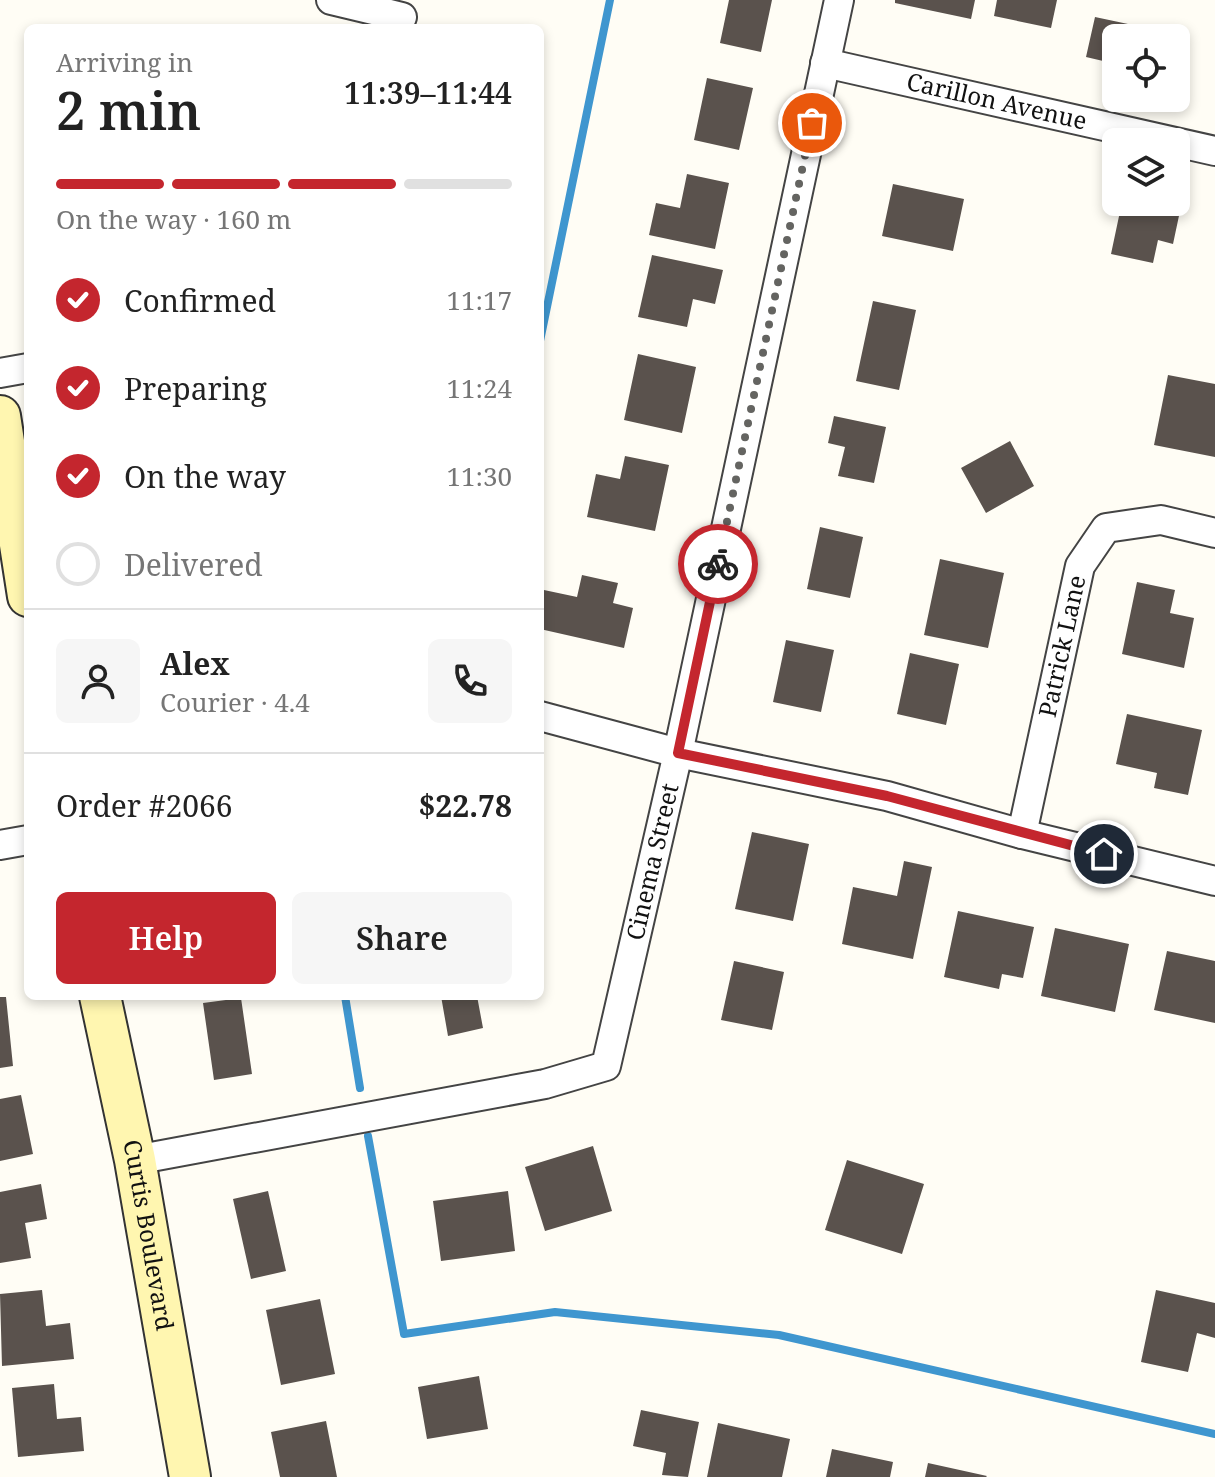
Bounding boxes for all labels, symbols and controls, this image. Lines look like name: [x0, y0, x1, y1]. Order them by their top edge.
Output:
map controls: [1102, 24, 1190, 216]
button: locate: [1102, 24, 1190, 112]
text: Arriving in: [56, 44, 193, 80]
street label: Carillon Avenue: [904, 64, 1090, 137]
text: 11:39–11:44: [344, 72, 512, 113]
text: 2 min: [56, 74, 201, 145]
pin: [778, 89, 846, 157]
icon: bag: [790, 101, 834, 145]
button: layers: [1102, 128, 1190, 216]
text: On the way · 160 m: [56, 201, 291, 237]
icon: check: [56, 278, 100, 322]
text: Confirmed: [124, 280, 276, 321]
text: 11:17: [446, 282, 512, 318]
icon: check: [56, 366, 100, 410]
text: Preparing: [124, 368, 267, 409]
text: 11:24: [446, 370, 512, 406]
icon: check: [56, 454, 100, 498]
text: On the way: [124, 456, 286, 497]
text: 11:30: [446, 458, 512, 494]
courier: [678, 524, 758, 604]
icon: bike: [696, 542, 740, 586]
text: Delivered: [124, 544, 263, 585]
street label: Patrick Lane: [1030, 572, 1093, 720]
button: person: [56, 639, 140, 723]
button: phone: [428, 639, 512, 723]
text: Alex: [160, 643, 230, 684]
text: Courier · 4.4: [160, 684, 310, 720]
street label: Cinema Street: [617, 780, 686, 943]
text: Order #2066: [56, 785, 233, 826]
text: $22.78: [418, 785, 512, 826]
pin: [1070, 820, 1138, 888]
icon: home: [1082, 832, 1126, 876]
button: Help: [56, 892, 276, 984]
button: Share: [292, 892, 512, 984]
street label: Curtis Boulevard: [116, 1136, 182, 1333]

